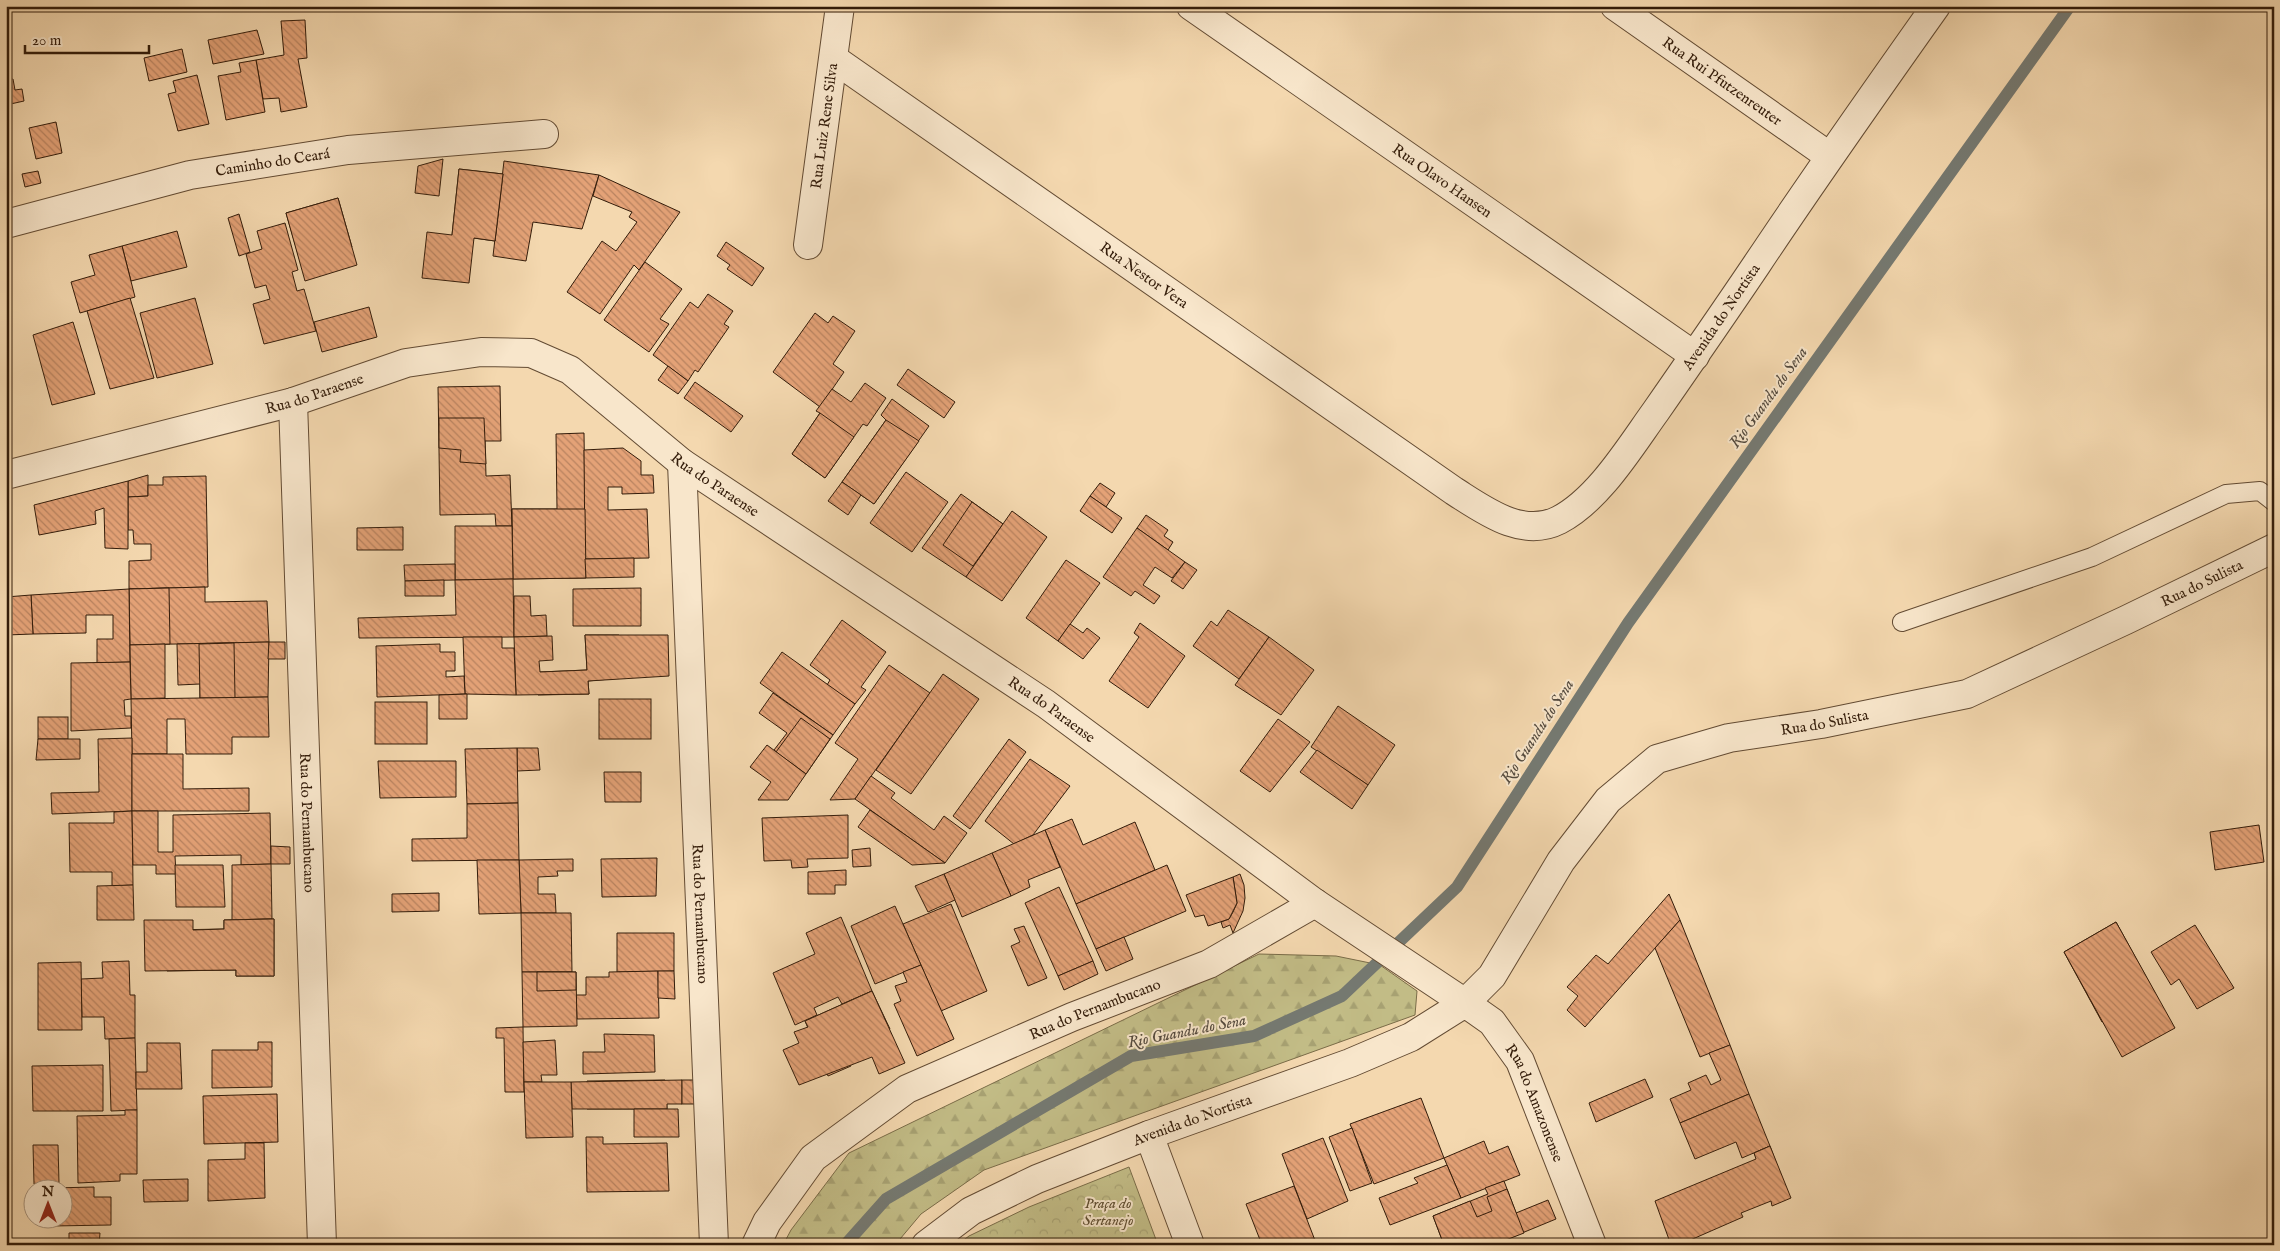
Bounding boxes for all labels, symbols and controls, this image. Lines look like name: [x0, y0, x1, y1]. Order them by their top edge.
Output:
scale bar: [25, 22, 149, 54]
text: 20 m: [32, 31, 62, 50]
street label: Rua Rui Pfutzenreuter: [1659, 33, 1786, 130]
street label: Rua Luiz Rene Silva: [806, 61, 842, 190]
street label: Rua Olavo Hansen: [1389, 139, 1496, 222]
street label: Caminho do Ceará: [214, 143, 332, 180]
street label: Rua Nestor Vera: [1096, 238, 1192, 313]
street label: Avenida do Nortista: [1677, 259, 1764, 374]
water label: Rio Guandu do Sena: [1726, 343, 1812, 453]
street label: Rua do Paraense: [263, 369, 366, 418]
street label: Rua do Paraense: [667, 448, 763, 521]
street label: Rua do Sulista: [2158, 555, 2246, 611]
street label: Rua do Paraense: [1005, 672, 1099, 747]
water label: Rio Guandu do Sena: [1497, 676, 1579, 788]
street label: Rua do Sulista: [1779, 705, 1871, 740]
street label: Rua do Pernambucano: [296, 752, 319, 893]
street label: Rua do Pernambucano: [688, 843, 713, 984]
street label: Rua do Pernambucano: [1026, 974, 1163, 1044]
water label: Rio Guandu do Sena: [1126, 1011, 1248, 1053]
street label: Rua do Amazonense: [1501, 1040, 1568, 1165]
street label: Avenida do Nortista: [1129, 1089, 1255, 1150]
north arrow: [22, 1178, 72, 1228]
text: N: [41, 1183, 54, 1201]
park label: Praça do Sertanejo: [1083, 1194, 1133, 1230]

